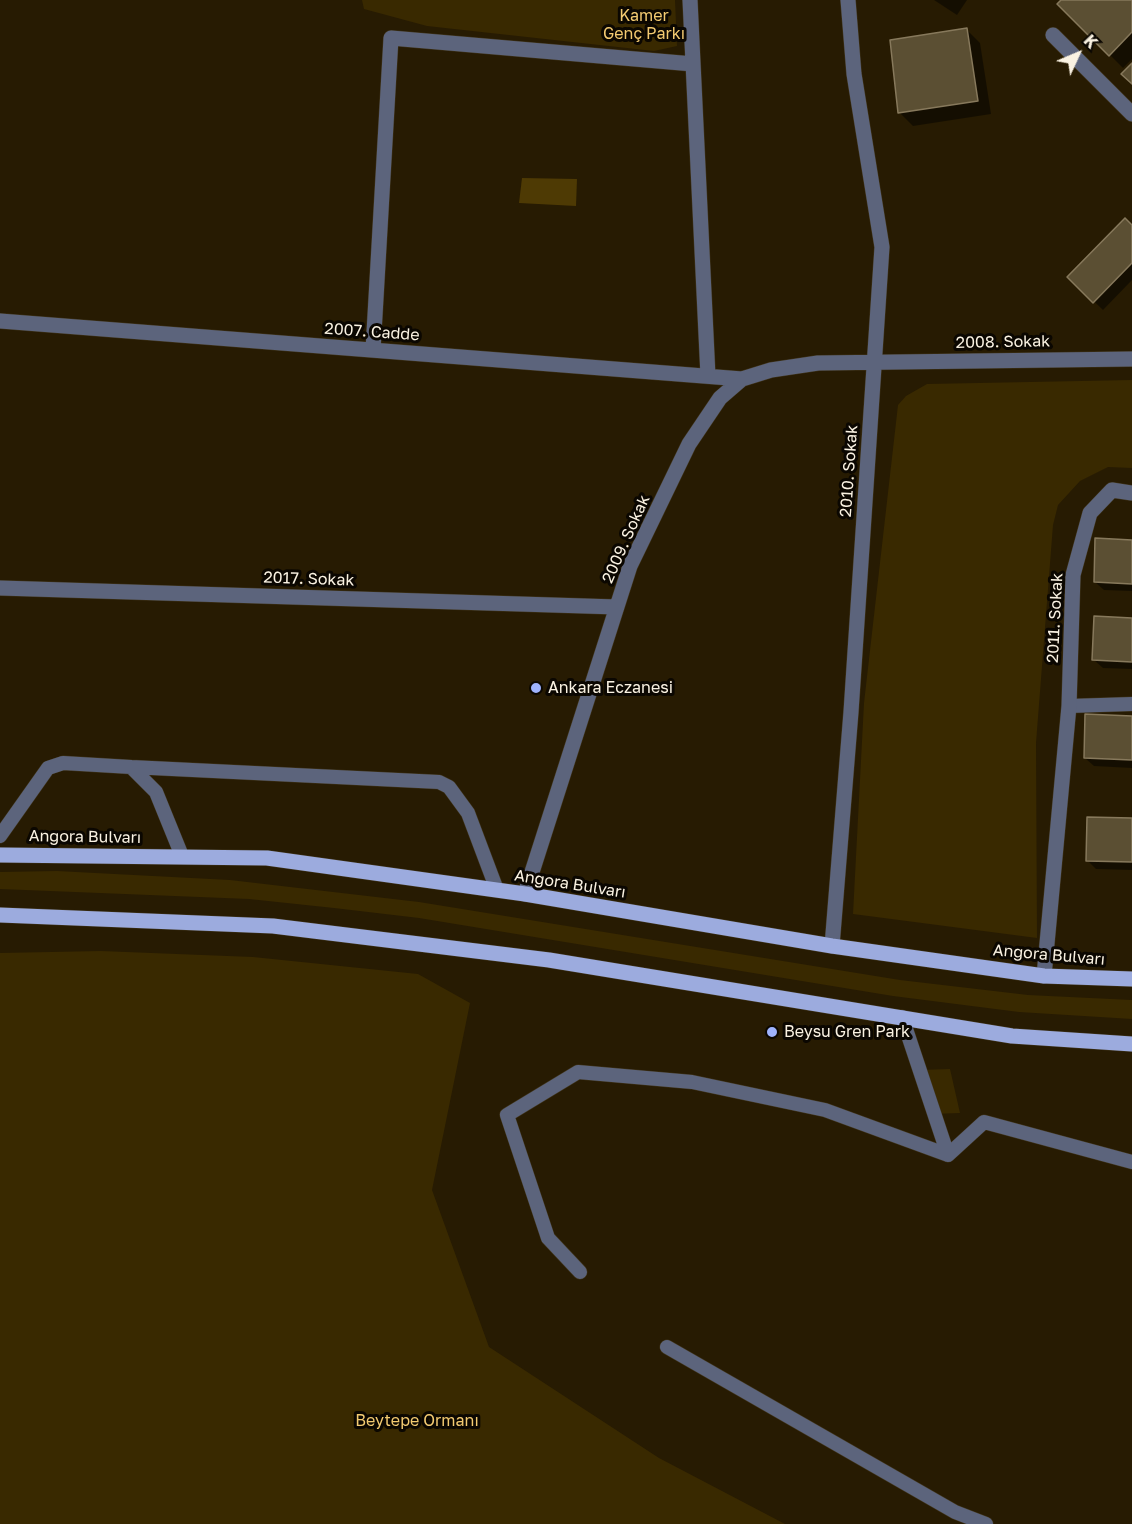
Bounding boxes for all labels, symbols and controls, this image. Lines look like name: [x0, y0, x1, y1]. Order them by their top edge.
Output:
park label: Kamer Genç Parkı: [603, 6, 685, 44]
north arrow: [1048, 24, 1108, 84]
text: K: [1080, 30, 1102, 53]
street label: 2007. Cadde: [324, 319, 420, 345]
street label: 2008. Sokak: [956, 332, 1050, 352]
street label: 2010. Sokak: [836, 424, 862, 518]
street label: 2009. Sokak: [598, 492, 654, 586]
street label: 2017. Sokak: [263, 568, 355, 590]
street label: 2011. Sokak: [1043, 572, 1067, 664]
place label: Ankara Eczanesi: [548, 678, 673, 698]
marker: Ankara Eczanesi: [529, 681, 543, 695]
street label: Angora Bulvarı: [29, 826, 141, 848]
street label: Angora Bulvarı: [513, 866, 627, 902]
street label: Angora Bulvarı: [992, 941, 1106, 969]
place label: Beysu Gren Park: [784, 1022, 910, 1042]
marker: Beysu Gren Park: [765, 1025, 779, 1039]
park label: Beytepe Ormanı: [355, 1411, 479, 1431]

